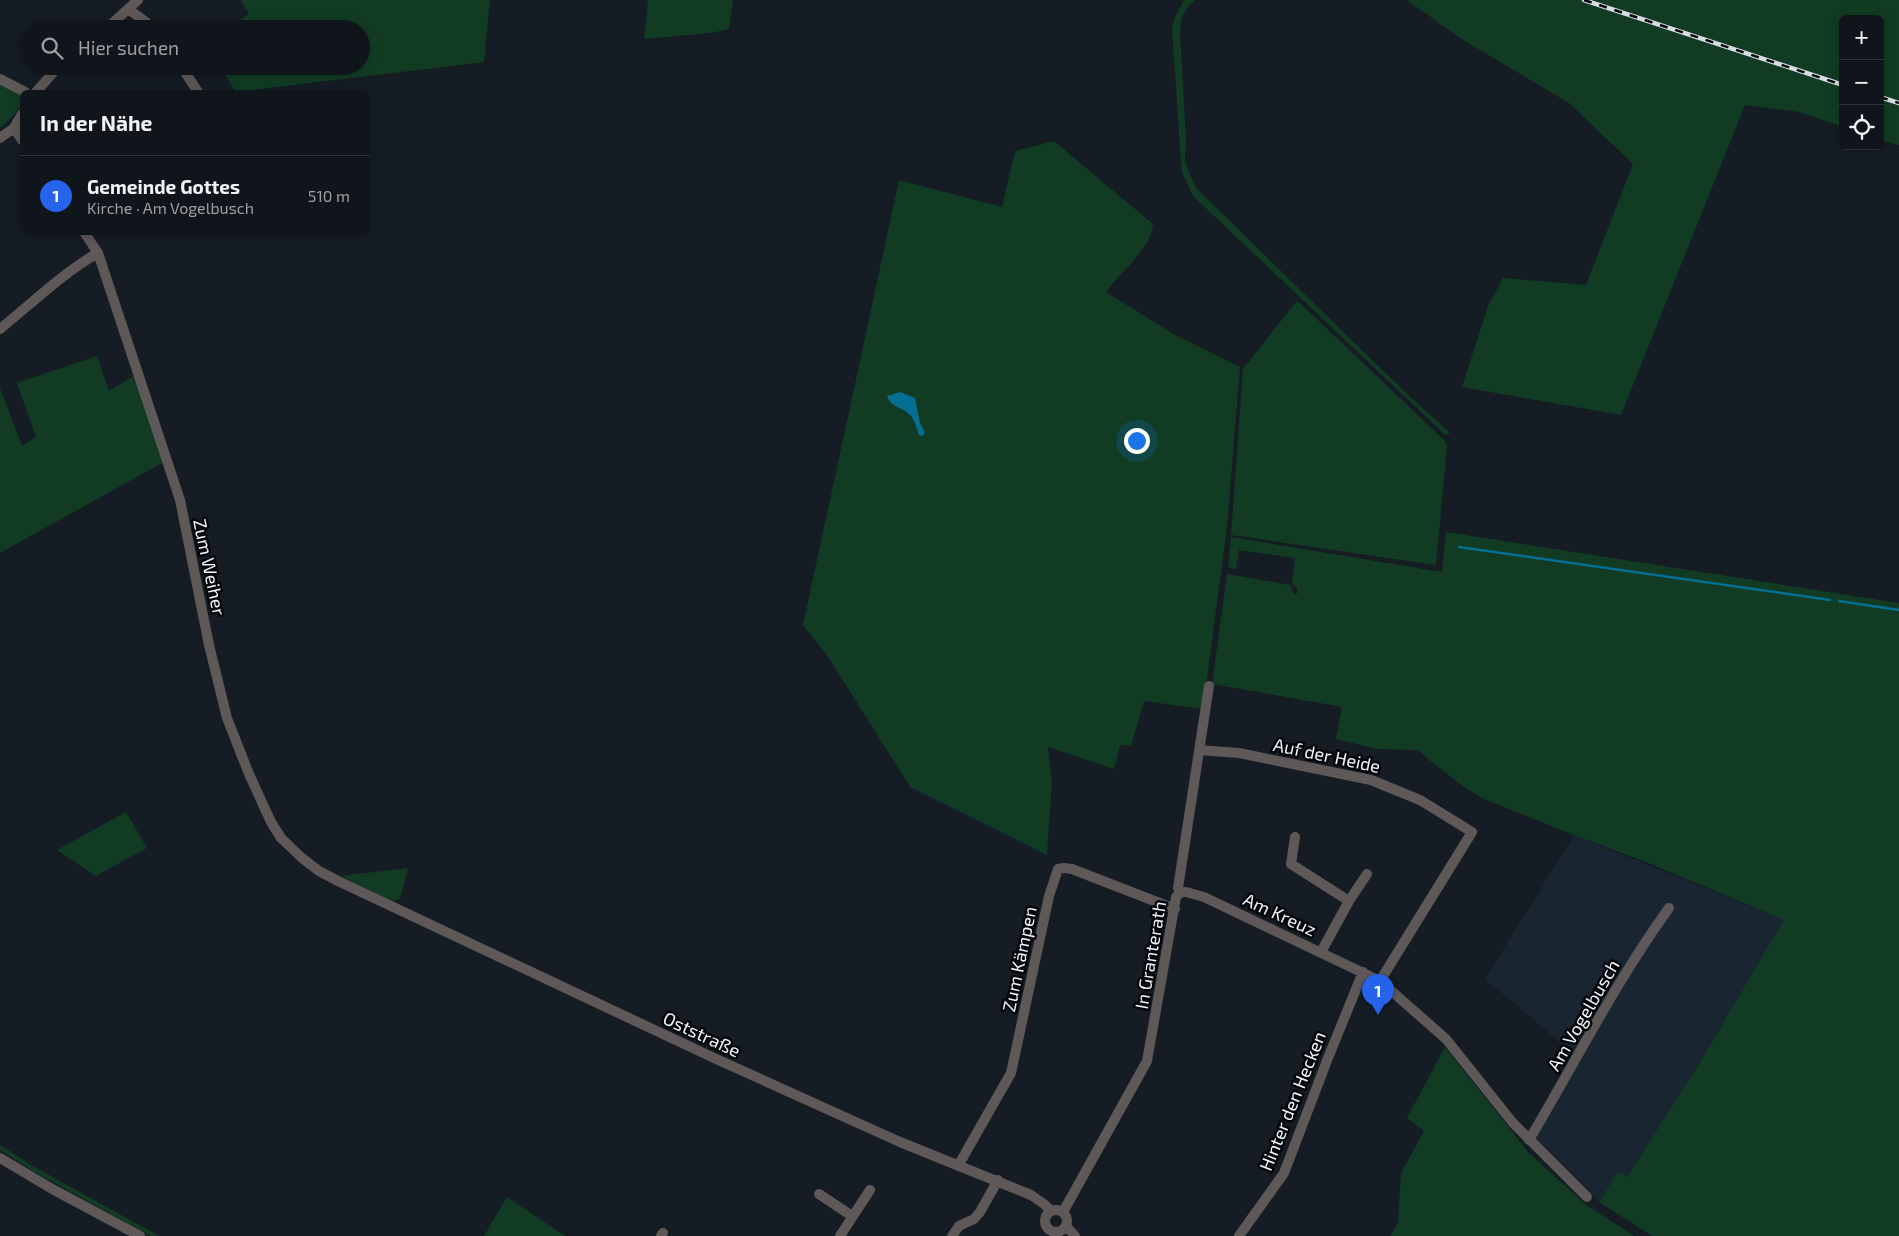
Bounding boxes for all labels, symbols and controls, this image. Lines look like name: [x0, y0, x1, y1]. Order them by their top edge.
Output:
map controls: [1839, 15, 1884, 150]
button: +: [1839, 15, 1884, 60]
search box: [20, 20, 370, 75]
icon: search: [38, 34, 66, 62]
text: Hier suchen: [78, 36, 179, 59]
button: −: [1839, 60, 1884, 105]
button: locate: [1839, 105, 1884, 150]
text: In der Nähe: [40, 110, 152, 135]
text: Gemeinde Gottes: [87, 175, 240, 198]
text: 1: [53, 186, 59, 205]
text: 510 m: [308, 186, 350, 205]
text: Kirche · Am Vogelbusch: [87, 198, 254, 217]
your location: [1124, 428, 1150, 454]
street label: Zum Weiher: [189, 517, 231, 617]
street label: Auf der Heide: [1271, 733, 1383, 777]
street label: Am Kreuz: [1240, 888, 1320, 940]
street label: In Granterath: [1130, 899, 1170, 1011]
street label: Zum Kämpen: [997, 904, 1041, 1014]
street label: Am Vogelbusch: [1542, 955, 1624, 1075]
pin: 1: [1362, 974, 1394, 1015]
street label: Oststraße: [660, 1007, 744, 1061]
street label: Hinter den Hecken: [1254, 1028, 1330, 1174]

